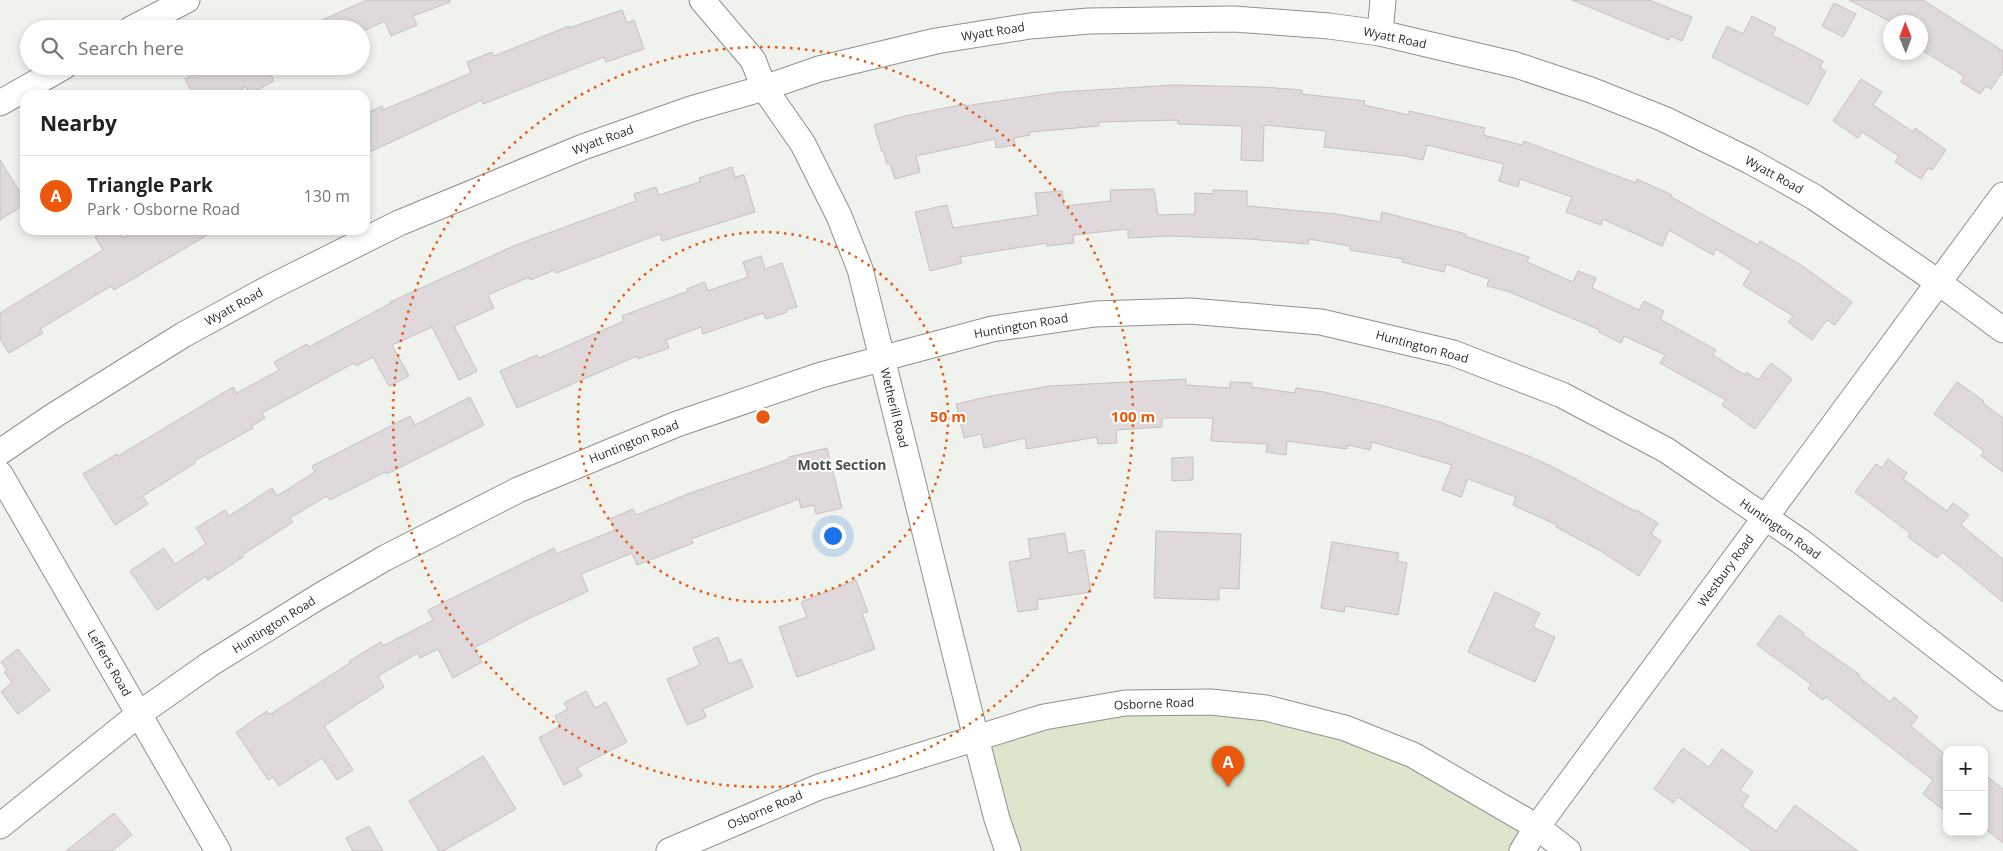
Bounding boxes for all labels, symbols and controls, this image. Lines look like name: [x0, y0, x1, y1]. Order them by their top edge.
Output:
north arrow: [1883, 15, 1928, 60]
street label: Wyatt Road: [960, 18, 1026, 45]
search box: [20, 20, 370, 75]
street label: Wyatt Road: [1362, 23, 1428, 52]
icon: search: [38, 34, 66, 62]
text: Search here: [78, 35, 184, 61]
text: Nearby: [40, 109, 117, 137]
street label: Wyatt Road: [570, 121, 636, 158]
street label: Wyatt Road: [1742, 152, 1806, 198]
text: Triangle Park: [87, 172, 213, 198]
text: A: [50, 185, 62, 207]
text: 130 m: [304, 185, 350, 207]
text: Park · Osborne Road: [87, 198, 240, 220]
street label: Wyatt Road: [202, 284, 266, 330]
street label: Huntington Road: [972, 309, 1069, 342]
street label: Huntington Road: [1374, 326, 1470, 367]
street label: Wetherill Road: [876, 366, 913, 450]
text: 50 m: [930, 406, 966, 426]
text: 100 m: [1111, 406, 1155, 426]
centre of rings: [754, 408, 772, 426]
street label: Huntington Road: [586, 416, 681, 467]
district label: Mott Section: [797, 455, 887, 474]
street label: Huntington Road: [1736, 494, 1824, 563]
your location: [820, 523, 846, 549]
street label: Westbury Road: [1694, 531, 1758, 610]
street label: Huntington Road: [229, 592, 319, 657]
street label: Lefferts Road: [83, 626, 135, 699]
street label: Osborne Road: [1114, 694, 1194, 713]
pin: A: [1212, 746, 1244, 787]
map controls: [1943, 746, 1988, 836]
button: +: [1943, 746, 1988, 791]
street label: Osborne Road: [724, 786, 805, 833]
button: −: [1943, 791, 1988, 836]

